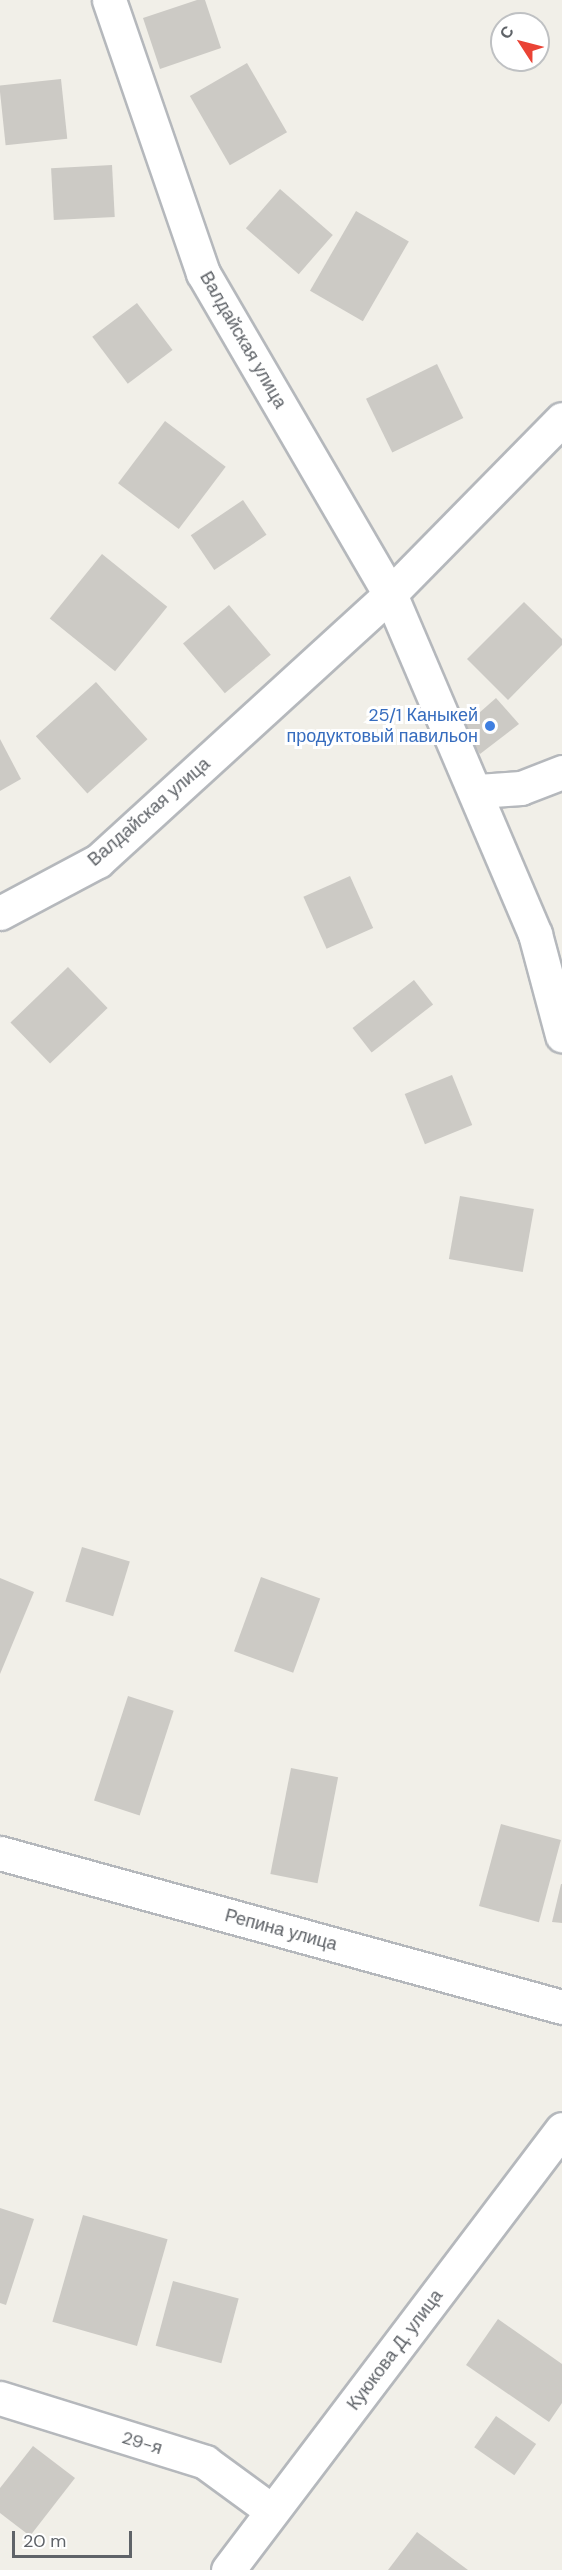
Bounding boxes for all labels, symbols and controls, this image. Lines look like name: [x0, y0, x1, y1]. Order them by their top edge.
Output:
north arrow: [490, 12, 550, 72]
text: С: [495, 21, 519, 43]
street label: Валдайская улица: [195, 268, 291, 412]
place label: 25/1 Каныкей продуктовый павильон: [286, 705, 478, 748]
marker: 25/1 Каныкей продуктовый павильон: [483, 719, 497, 733]
street label: Валдайская улица: [84, 753, 214, 871]
street label: Репина улица: [223, 1905, 339, 1955]
street label: Куюкова Д. улица: [343, 2285, 447, 2415]
street label: 29-я: [119, 2427, 165, 2459]
scale bar: [15, 2519, 135, 2557]
text: 20 m: [23, 2529, 66, 2553]

